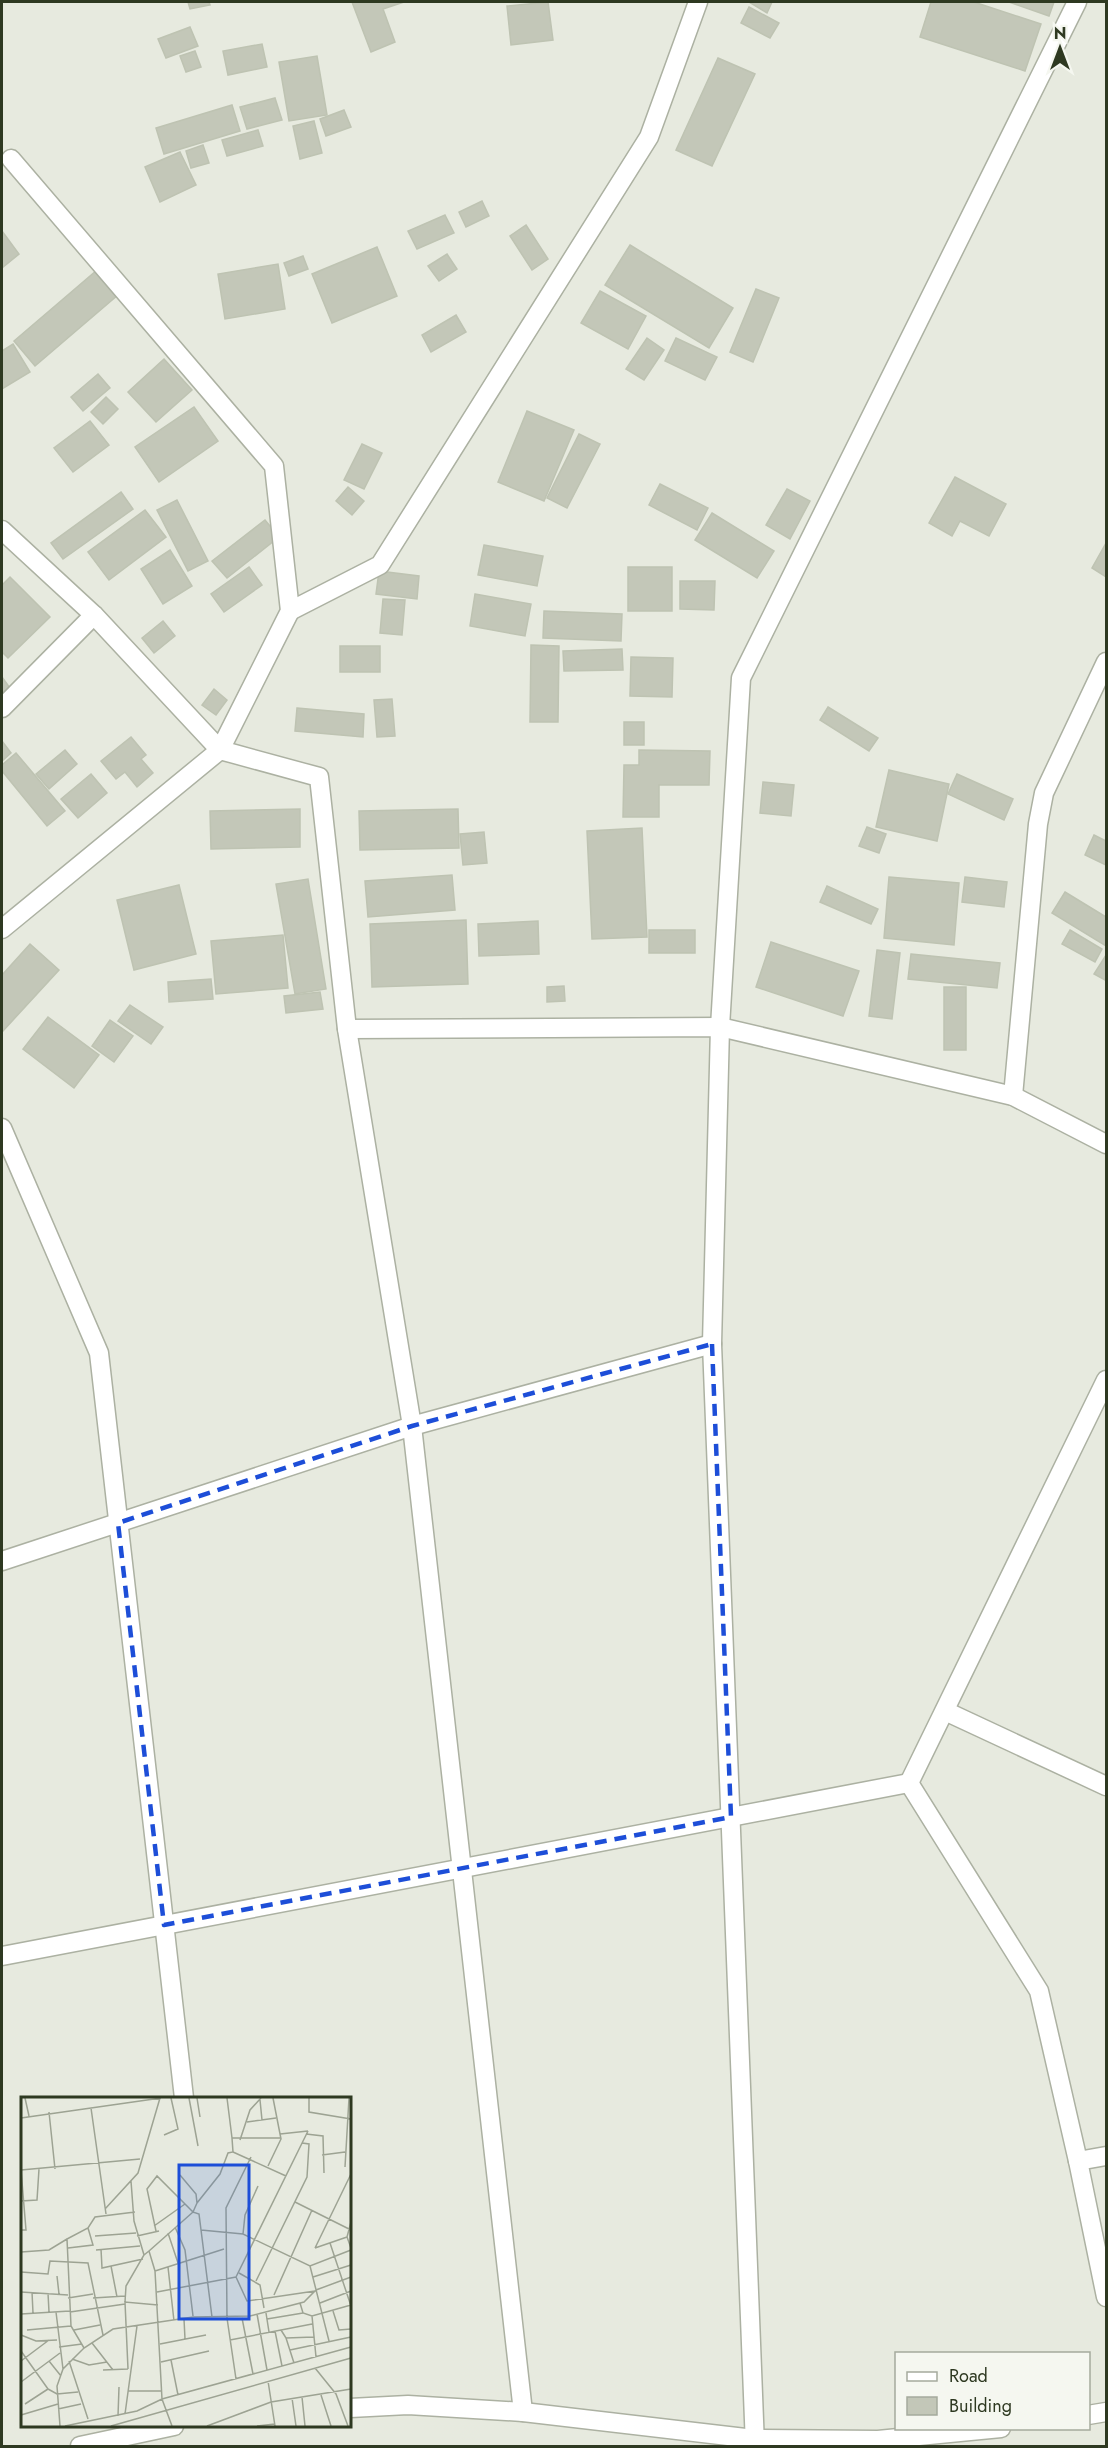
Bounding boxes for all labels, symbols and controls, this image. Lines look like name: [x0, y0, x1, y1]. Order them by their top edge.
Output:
north arrow: [1030, 18, 1090, 78]
text: N: [1054, 22, 1066, 45]
inset map: [21, 2097, 351, 2427]
legend: [895, 2352, 1090, 2430]
text: Road: [949, 2363, 988, 2389]
text: Building: [949, 2393, 1012, 2419]

